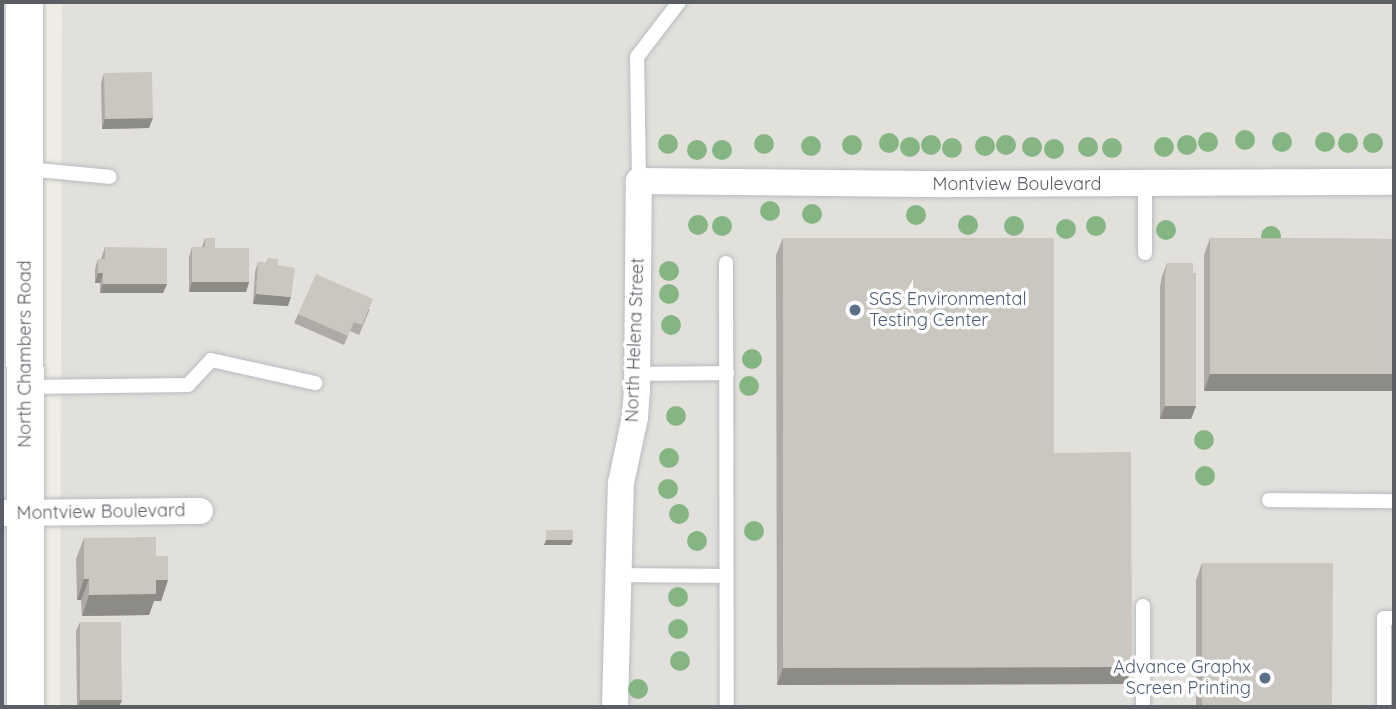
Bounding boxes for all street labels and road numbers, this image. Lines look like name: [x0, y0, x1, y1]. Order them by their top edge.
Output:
street label: Montview Boulevard: [933, 173, 1101, 195]
street label: North Helena Street: [621, 257, 649, 423]
street label: North Chambers Road: [14, 260, 36, 448]
street label: Montview Boulevard: [16, 500, 186, 524]

